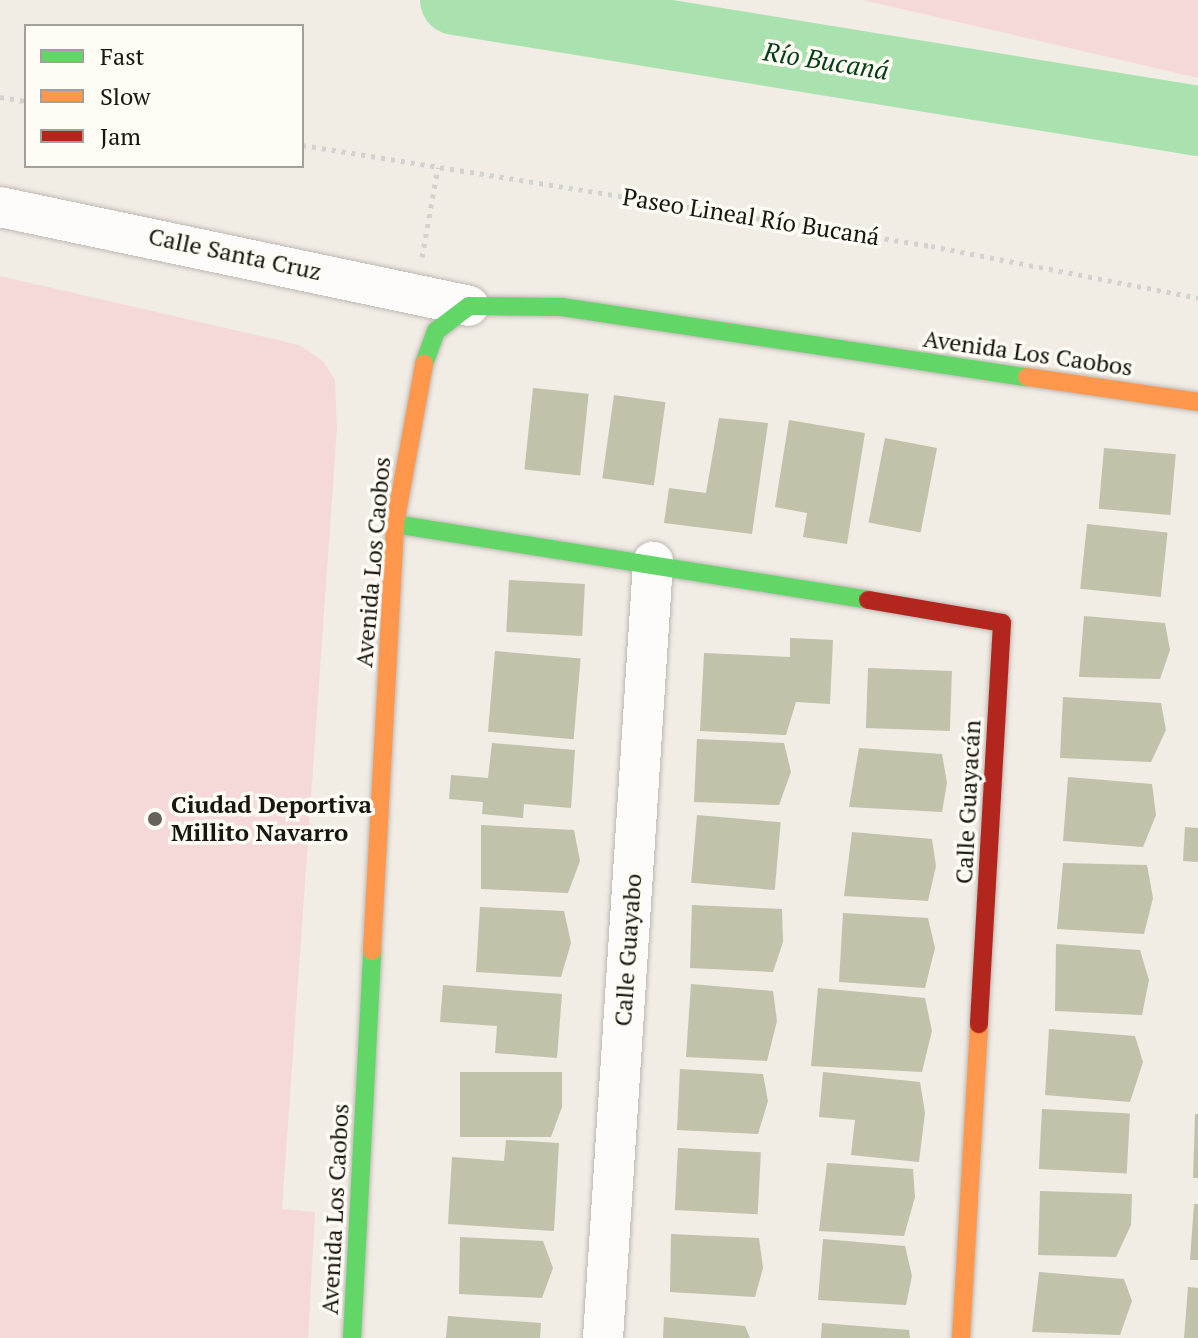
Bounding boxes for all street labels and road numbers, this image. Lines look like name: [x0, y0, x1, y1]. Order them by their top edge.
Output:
street label: Paseo Lineal Río Bucaná: [620, 182, 882, 252]
street label: Calle Santa Cruz: [146, 222, 324, 286]
street label: Avenida Los Caobos: [921, 324, 1135, 382]
street label: Avenida Los Caobos: [349, 455, 397, 669]
street label: Calle Guayacán: [949, 719, 987, 885]
street label: Calle Guayabo: [608, 873, 648, 1027]
street label: Avenida Los Caobos: [315, 1103, 355, 1315]

